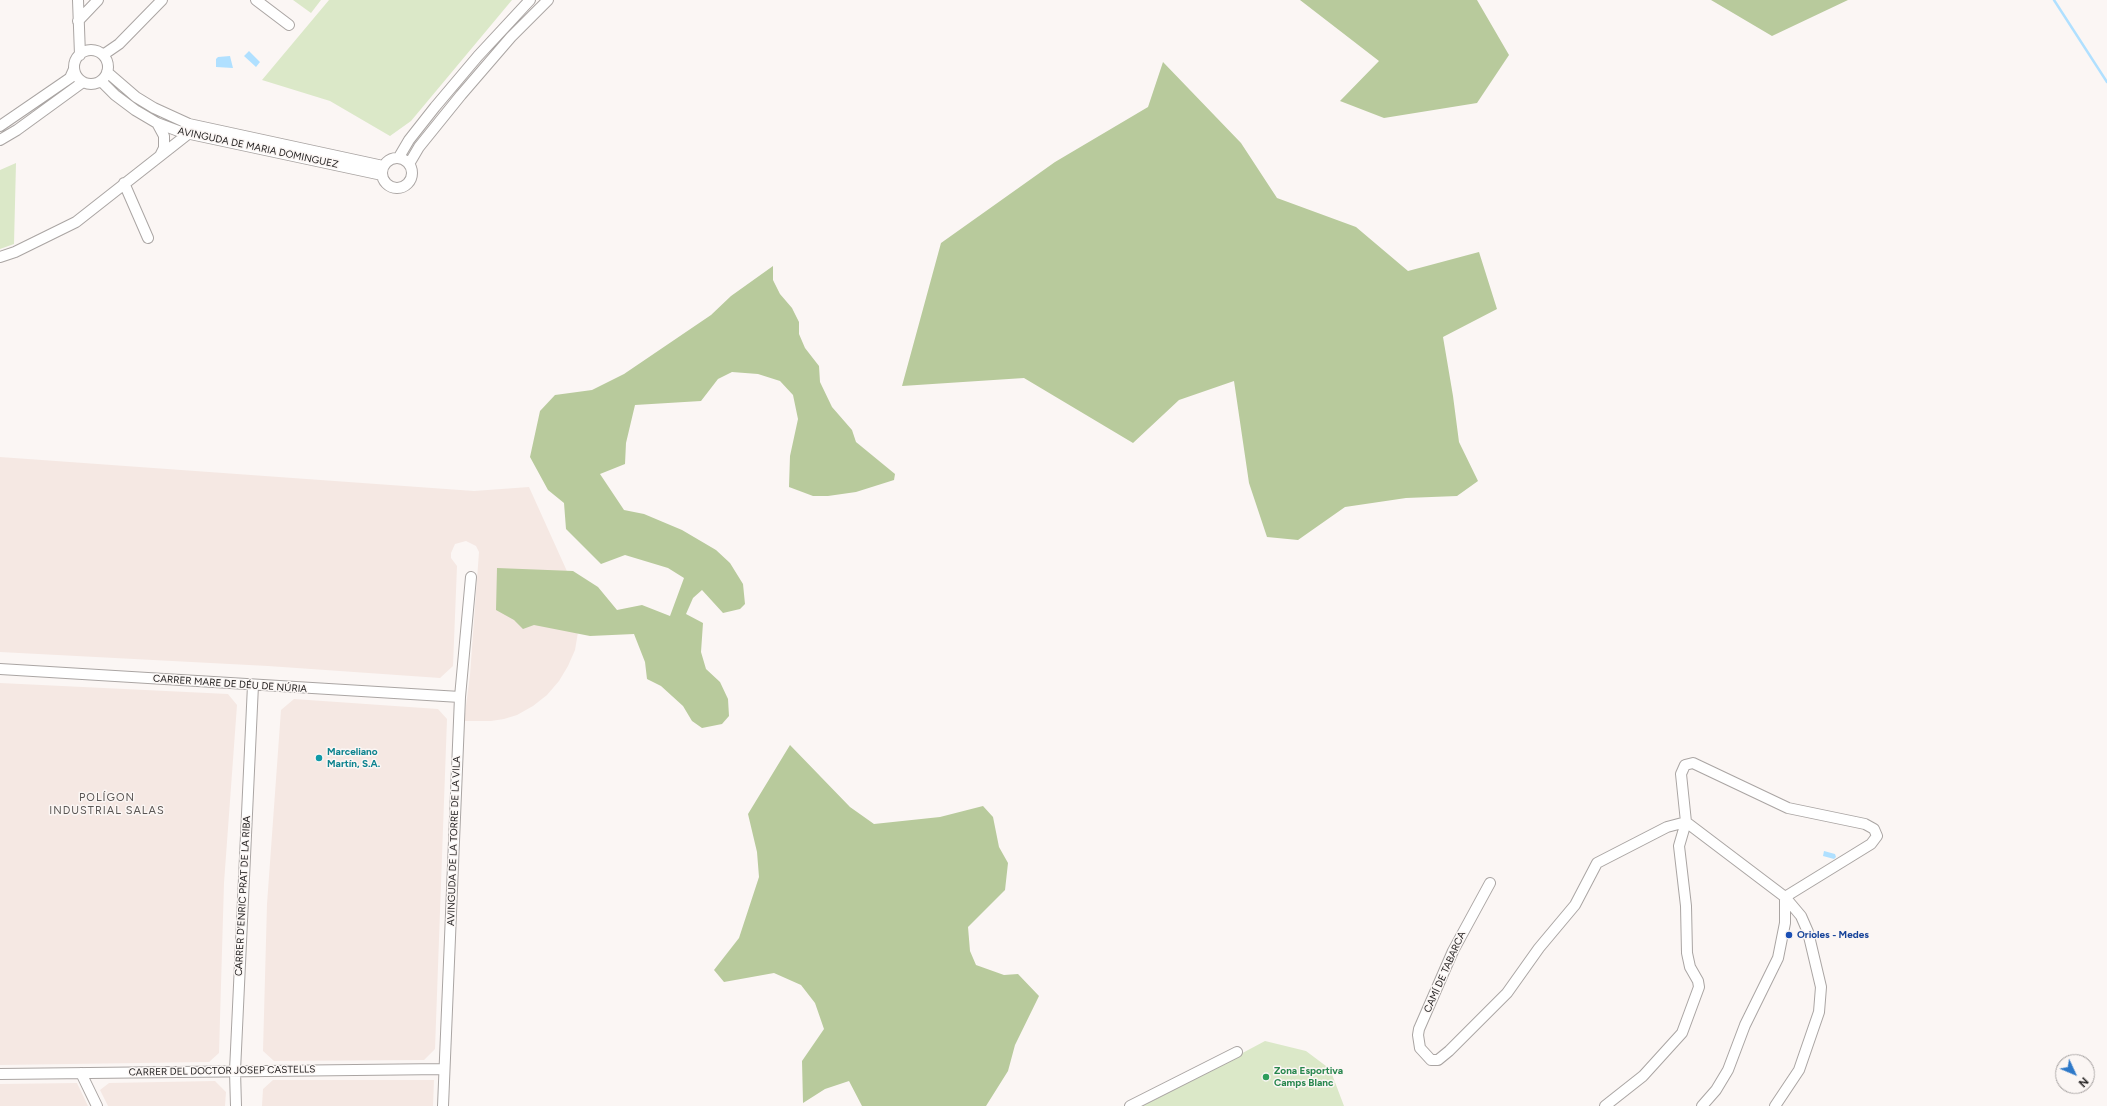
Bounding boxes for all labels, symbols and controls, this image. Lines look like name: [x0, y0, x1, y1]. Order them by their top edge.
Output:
street label: AVINGUDA DE MARIA DOMINGUEZ: [177, 125, 339, 171]
street label: CARRER MARE DE DÉU DE NÚRIA: [153, 673, 307, 695]
place label: Marceliano Martín, S.A.: [327, 746, 380, 770]
marker: Marceliano Martín, S.A.: [314, 753, 324, 763]
street label: AVINGUDA DE LA TORRE DE LA VILA: [445, 756, 463, 926]
district label: POLÍGON INDUSTRIAL SALAS: [49, 791, 165, 817]
street label: CARRER D'ENRIC PRAT DE LA RIBA: [233, 815, 253, 977]
place label: Orioles - Medes: [1797, 929, 1869, 941]
street label: CAMÍ DE TABARCA: [1422, 930, 1468, 1014]
marker: Orioles - Medes: [1784, 930, 1794, 940]
north arrow: [2055, 1054, 2095, 1094]
street label: CARRER DEL DOCTOR JOSEP CASTELLS: [129, 1063, 315, 1079]
place label: Zona Esportiva Camps Blanc: [1274, 1065, 1343, 1088]
marker: Zona Esportiva Camps Blanc: [1261, 1072, 1271, 1082]
text: N: [2076, 1074, 2091, 1090]

